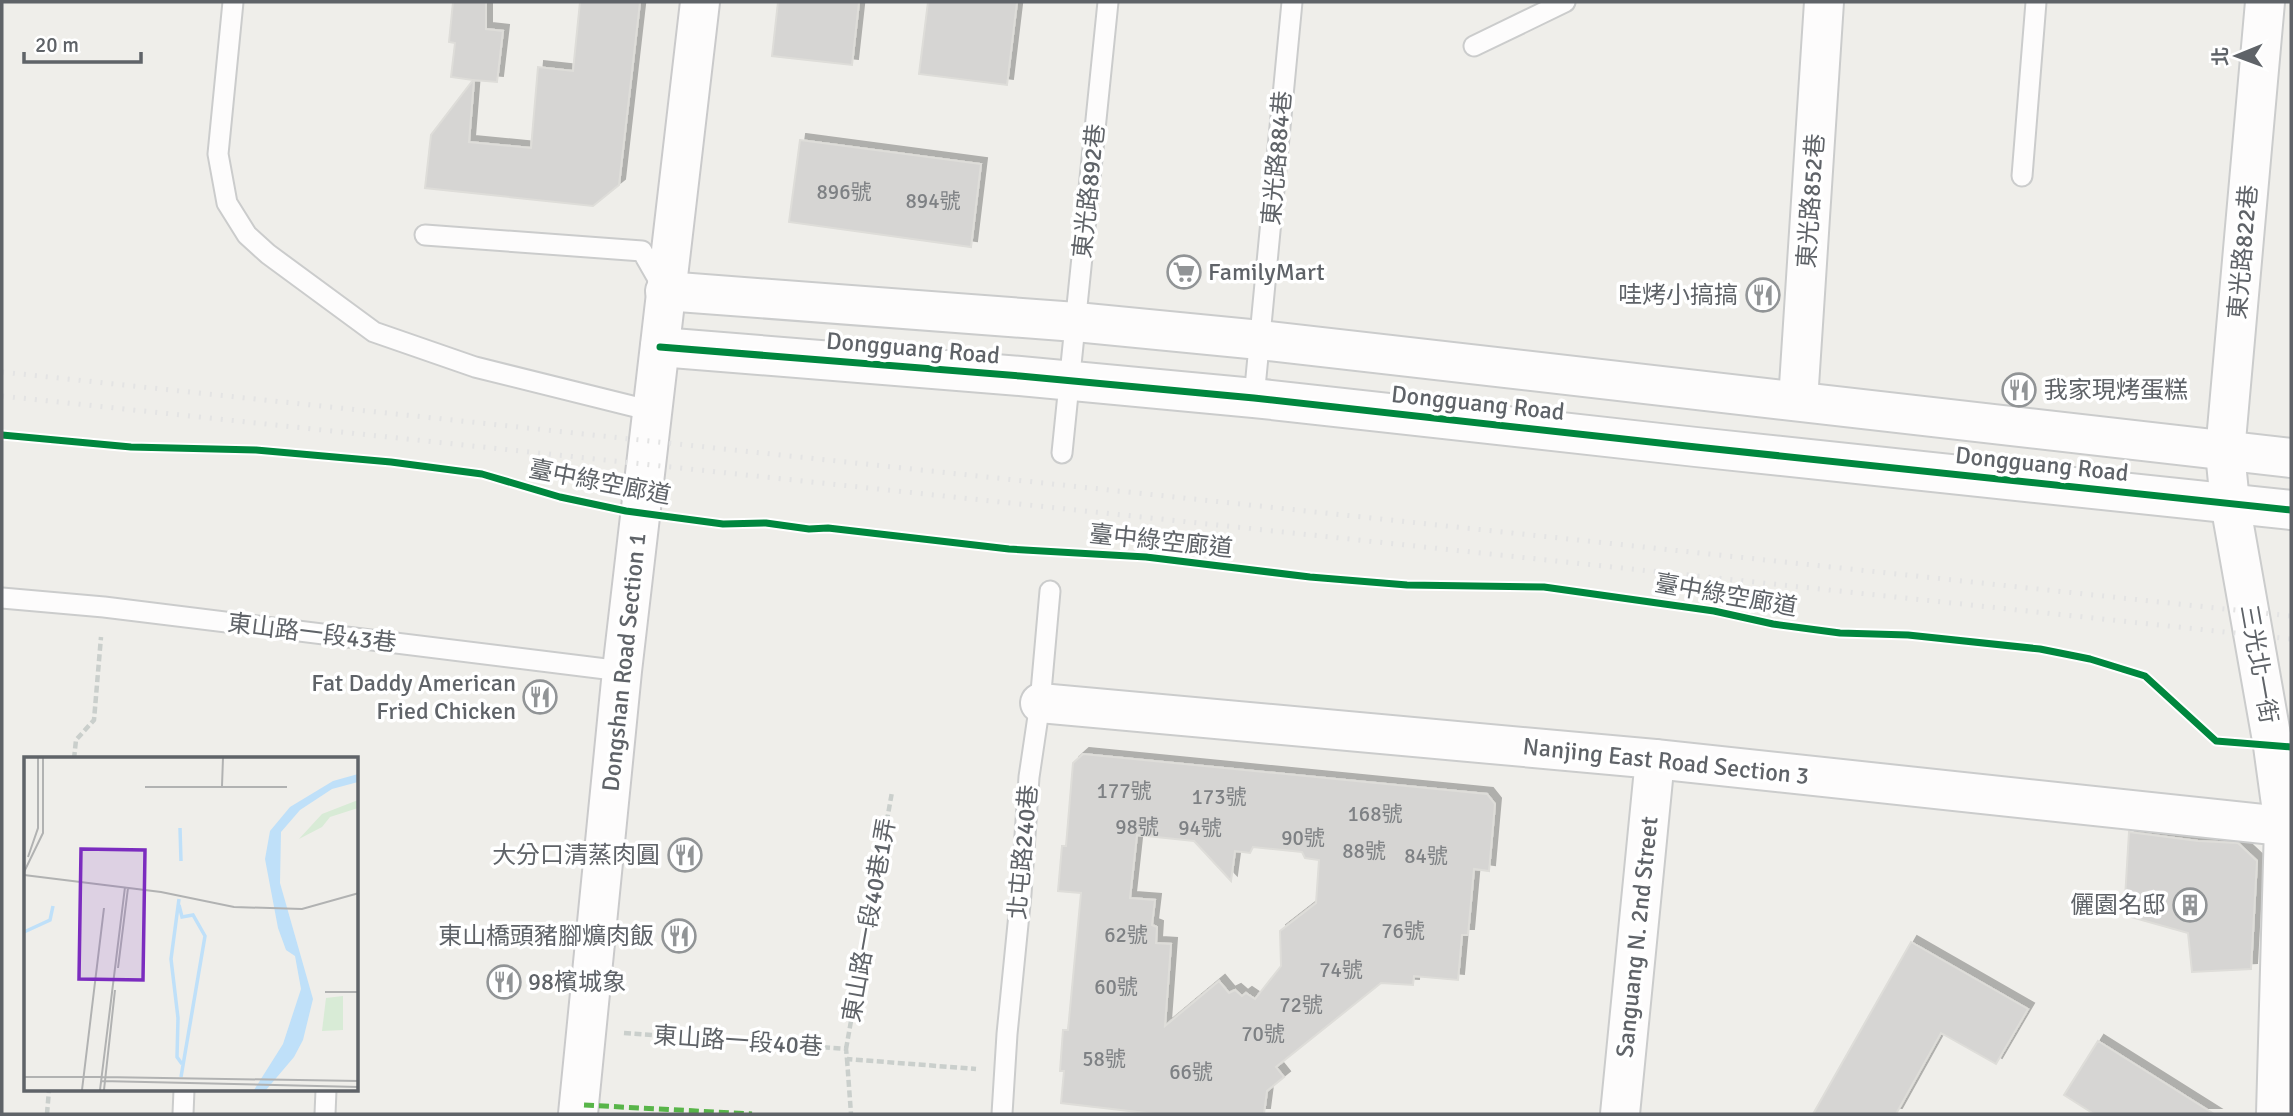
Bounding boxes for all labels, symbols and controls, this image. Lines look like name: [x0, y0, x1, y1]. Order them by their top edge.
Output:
scale bar: [24, 21, 142, 65]
north arrow: [2202, 21, 2272, 91]
text: 20 m: [35, 32, 79, 58]
text: 北: [2209, 47, 2233, 66]
street label: 東光路884巷: [1256, 90, 1298, 226]
street label: 東光路892巷: [1067, 122, 1111, 260]
street label: 東光路852巷: [1791, 133, 1831, 269]
house number: 896號: [816, 179, 872, 205]
street label: 東光路822巷: [2222, 184, 2264, 320]
house number: 894號: [905, 188, 961, 214]
supermarket icon: FamilyMart: [1165, 253, 1203, 291]
place label: FamilyMart: [1208, 257, 1325, 287]
restaurant icon: 哇烤小搞搞: [1744, 276, 1782, 314]
place label: 哇烤小搞搞: [1618, 280, 1738, 310]
street label: Dongguang Road: [825, 325, 1001, 371]
restaurant icon: 我家現烤蛋糕: [2000, 371, 2038, 409]
place label: 我家現烤蛋糕: [2044, 375, 2188, 405]
street label: Dongguang Road: [1390, 379, 1566, 427]
street label: Dongguang Road: [1954, 440, 2130, 488]
street label: 臺中綠空廊道: [526, 454, 674, 510]
street label: 臺中綠空廊道: [1088, 519, 1234, 563]
street label: Dongshan Road Section 1: [595, 531, 653, 793]
street label: 臺中綠空廊道: [1652, 568, 1800, 622]
street label: 三光北一街: [2234, 602, 2284, 726]
street label: 東山路一段43巷: [226, 608, 398, 658]
place label: Fat Daddy American Fried Chicken: [311, 668, 516, 726]
restaurant icon: Fat Daddy American Fried Chicken: [521, 678, 559, 716]
street label: Nanjing East Road Section 3: [1521, 731, 1811, 791]
inset map: [24, 757, 359, 1092]
house number: 177號: [1096, 778, 1152, 804]
street label: 北屯路240巷: [1002, 784, 1044, 920]
house number: 173號: [1191, 784, 1247, 810]
house number: 168號: [1347, 801, 1403, 827]
house number: 98號: [1115, 814, 1159, 840]
house number: 94號: [1178, 815, 1222, 841]
street label: Sanguang N. 2nd Street: [1609, 815, 1665, 1059]
street label: 東山路一段40巷1弄: [836, 816, 902, 1024]
house number: 90號: [1281, 825, 1325, 851]
restaurant icon: 大分口清蒸肉圓: [666, 836, 704, 874]
house number: 88號: [1342, 838, 1386, 864]
place label: 大分口清蒸肉圓: [492, 840, 660, 870]
house number: 84號: [1404, 843, 1448, 869]
building icon: 儷園名邸: [2171, 886, 2209, 924]
place label: 儷園名邸: [2070, 890, 2166, 920]
restaurant icon: 東山橋頭豬腳爌肉飯: [660, 917, 698, 955]
house number: 76號: [1381, 918, 1425, 944]
place label: 東山橋頭豬腳爌肉飯: [438, 921, 654, 951]
house number: 62號: [1104, 922, 1148, 948]
house number: 74號: [1319, 957, 1363, 983]
restaurant icon: 98檳城象: [485, 963, 523, 1001]
place label: 98檳城象: [528, 967, 626, 997]
house number: 60號: [1094, 974, 1138, 1000]
house number: 72號: [1279, 992, 1323, 1018]
street label: 東山路一段40巷: [652, 1020, 824, 1062]
house number: 70號: [1241, 1021, 1285, 1047]
house number: 58號: [1082, 1046, 1126, 1072]
house number: 66號: [1169, 1059, 1213, 1085]

